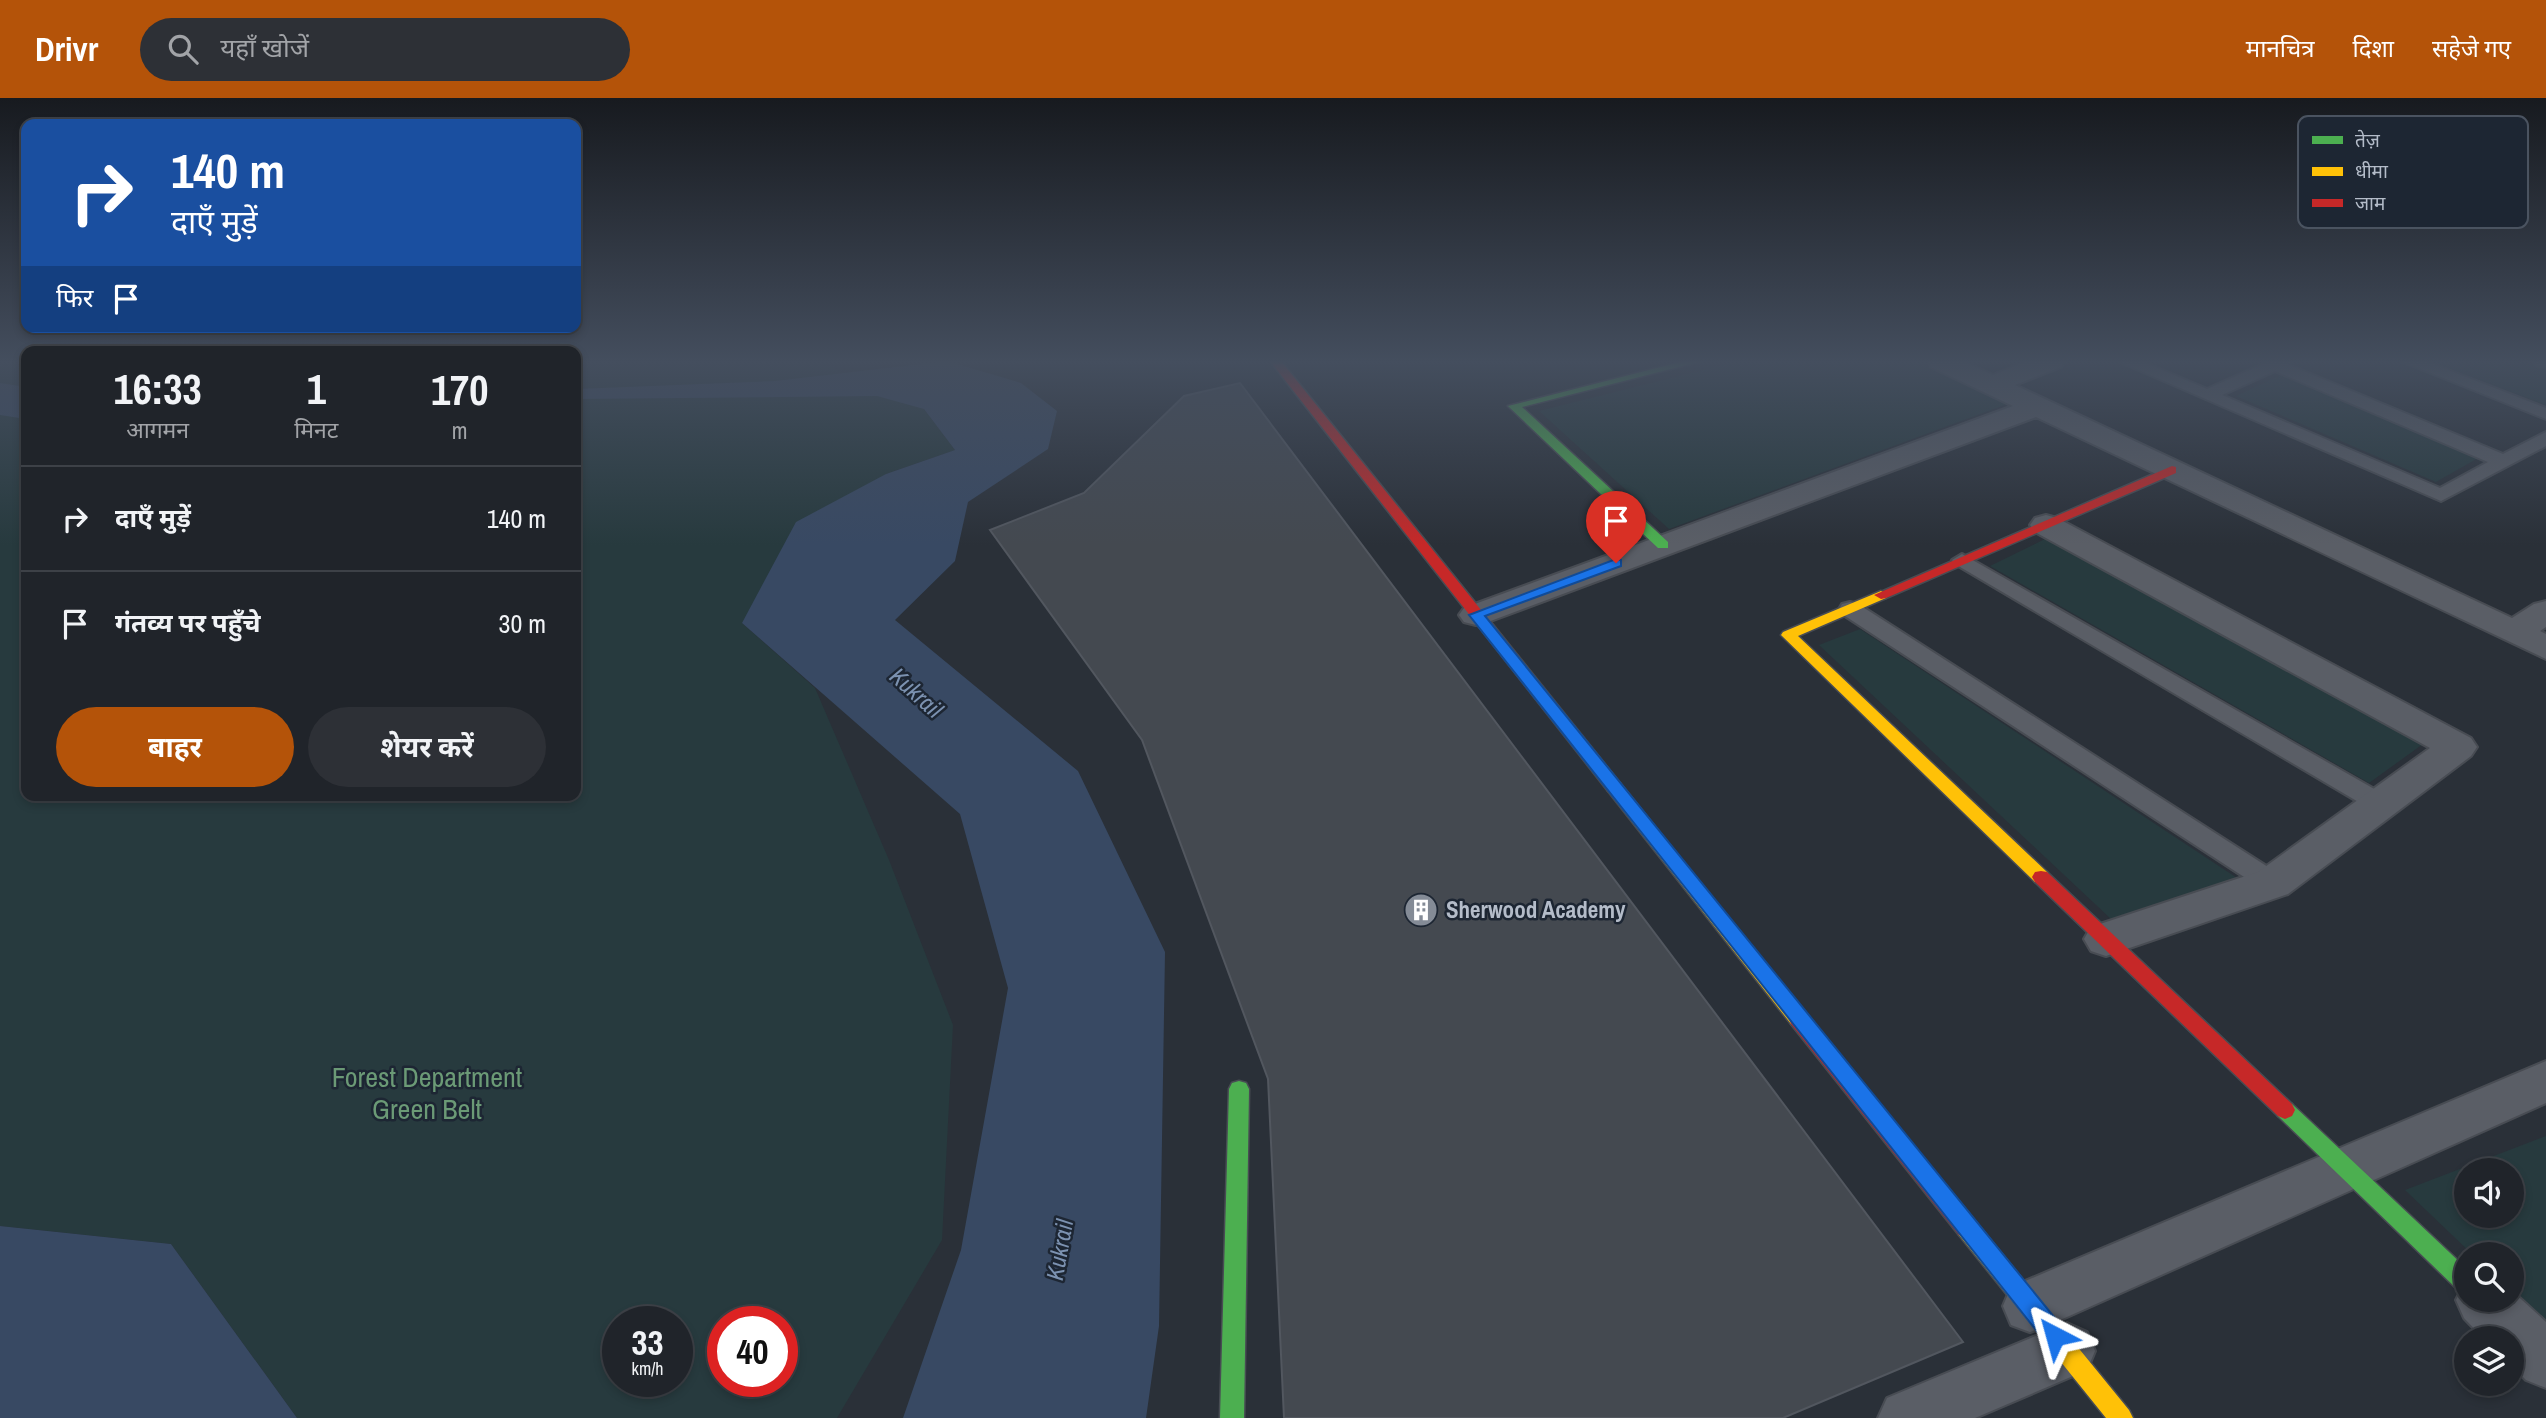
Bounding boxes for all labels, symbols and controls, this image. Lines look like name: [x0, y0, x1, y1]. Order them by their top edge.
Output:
search box: [140, 18, 630, 81]
text: Drivr: [35, 27, 98, 71]
icon: search: [164, 30, 202, 68]
text: यहाँ खोजें: [220, 30, 309, 65]
text: मानचित्र: [2246, 32, 2314, 64]
text: दिशा: [2352, 32, 2394, 64]
text: सहेजे गए: [2432, 32, 2511, 64]
legend: [2298, 116, 2528, 228]
text: तेज़: [2355, 127, 2381, 153]
text: 140 m: [171, 137, 285, 203]
icon: right: [56, 147, 147, 238]
text: धीमा: [2355, 158, 2389, 184]
text: जाम: [2355, 190, 2386, 216]
text: दाएँ मुड़ें: [171, 200, 258, 243]
text: फिर: [56, 280, 93, 315]
icon: arrive: [107, 280, 145, 318]
text: 16:33: [114, 361, 202, 417]
text: 1: [307, 361, 326, 417]
text: 170: [431, 362, 488, 418]
text: आगमन: [126, 414, 189, 445]
text: मिनट: [294, 414, 338, 445]
text: m: [452, 415, 468, 446]
pin: [1586, 491, 1646, 563]
icon: right: [56, 500, 94, 538]
text: दाएँ मुड़ें: [115, 500, 191, 535]
text: 140 m: [487, 501, 546, 536]
icon: arrive: [1597, 502, 1635, 540]
icon: arrive: [56, 605, 94, 643]
text: गंतव्य पर पहुँचे: [115, 605, 261, 640]
text: 30 m: [499, 606, 546, 641]
water label: Kukrail: [883, 660, 951, 725]
button: बाहर: [56, 707, 294, 787]
button: शेयर करें: [308, 707, 546, 787]
building icon: Sherwood Academy: [1402, 891, 1440, 929]
place label: Sherwood Academy: [1446, 894, 1626, 925]
park label: Forest Department Green Belt: [332, 1058, 522, 1128]
map controls: [2454, 1158, 2524, 1396]
button: sound: [2454, 1158, 2524, 1228]
water label: Kukrail: [1038, 1216, 1080, 1283]
button: search: [2454, 1242, 2524, 1312]
position arrow: [2018, 1299, 2092, 1373]
speed limit sign: 40: [707, 1306, 798, 1397]
text: 33: [632, 1319, 663, 1366]
button: layers: [2454, 1326, 2524, 1396]
text: km/h: [632, 1356, 664, 1381]

